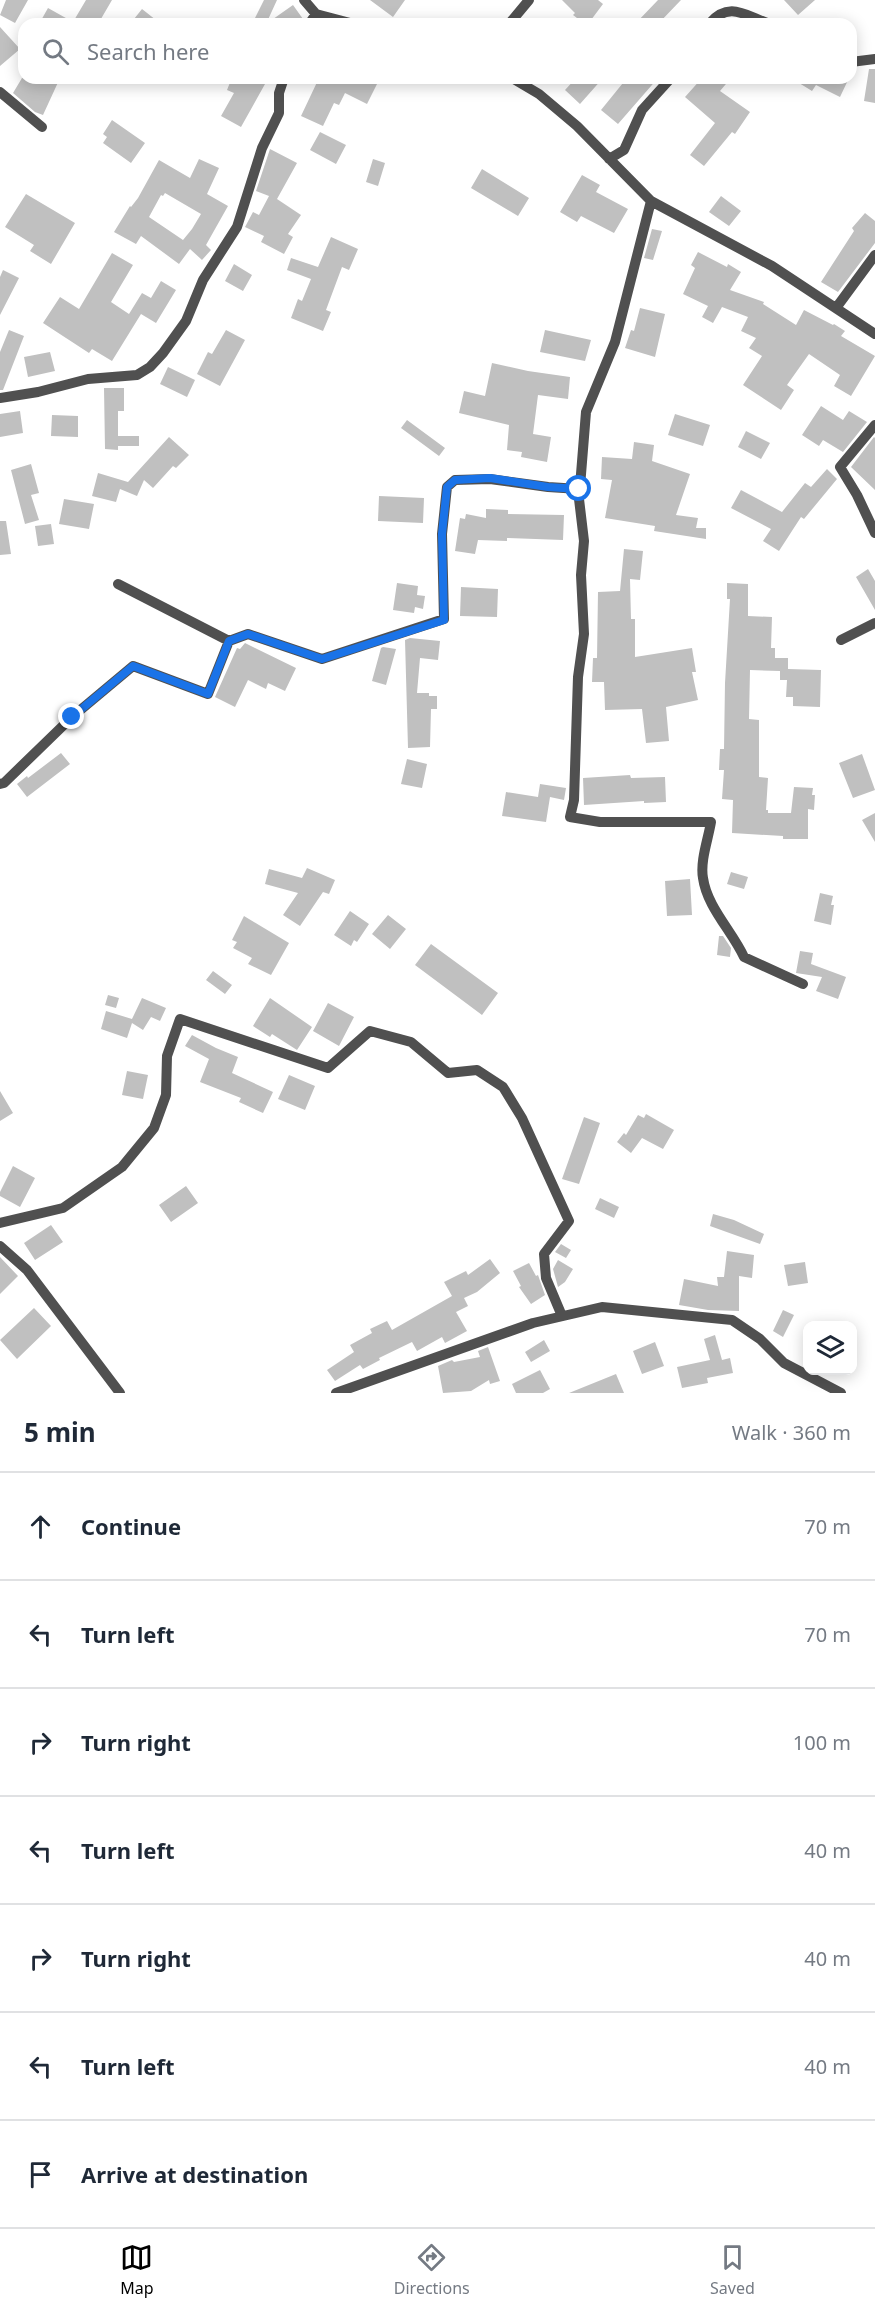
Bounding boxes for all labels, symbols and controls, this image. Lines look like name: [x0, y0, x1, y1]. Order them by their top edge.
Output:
search box: [18, 18, 857, 84]
icon: search: [39, 35, 72, 68]
text: Search here: [87, 36, 209, 66]
route start: [565, 475, 591, 501]
route end: [58, 703, 84, 729]
map controls: [803, 1321, 857, 1375]
button: layers: [803, 1321, 857, 1375]
text: 5 min: [24, 1414, 96, 1450]
text: Walk · 360 m: [732, 1419, 851, 1446]
icon: ahead: [24, 1510, 57, 1543]
text: Continue: [81, 1511, 181, 1541]
text: 70 m: [804, 1513, 851, 1540]
icon: left: [24, 1618, 57, 1651]
text: Turn left: [81, 1619, 175, 1649]
text: 70 m: [804, 1621, 851, 1648]
icon: right: [24, 1726, 57, 1759]
text: Turn right: [81, 1727, 191, 1757]
text: 100 m: [793, 1729, 851, 1756]
icon: left: [24, 1834, 57, 1867]
text: Turn left: [81, 1835, 175, 1865]
text: 40 m: [804, 1837, 851, 1864]
icon: right: [24, 1942, 57, 1975]
text: Turn right: [81, 1943, 191, 1973]
text: 40 m: [804, 1945, 851, 1972]
icon: left: [24, 2050, 57, 2083]
text: Turn left: [81, 2051, 175, 2081]
text: 40 m: [804, 2053, 851, 2080]
icon: arrive: [24, 2158, 57, 2191]
text: Arrive at destination: [81, 2159, 308, 2189]
tab: Map: [120, 2241, 153, 2299]
tab: Directions: [394, 2241, 470, 2299]
tab: Saved: [710, 2241, 755, 2299]

